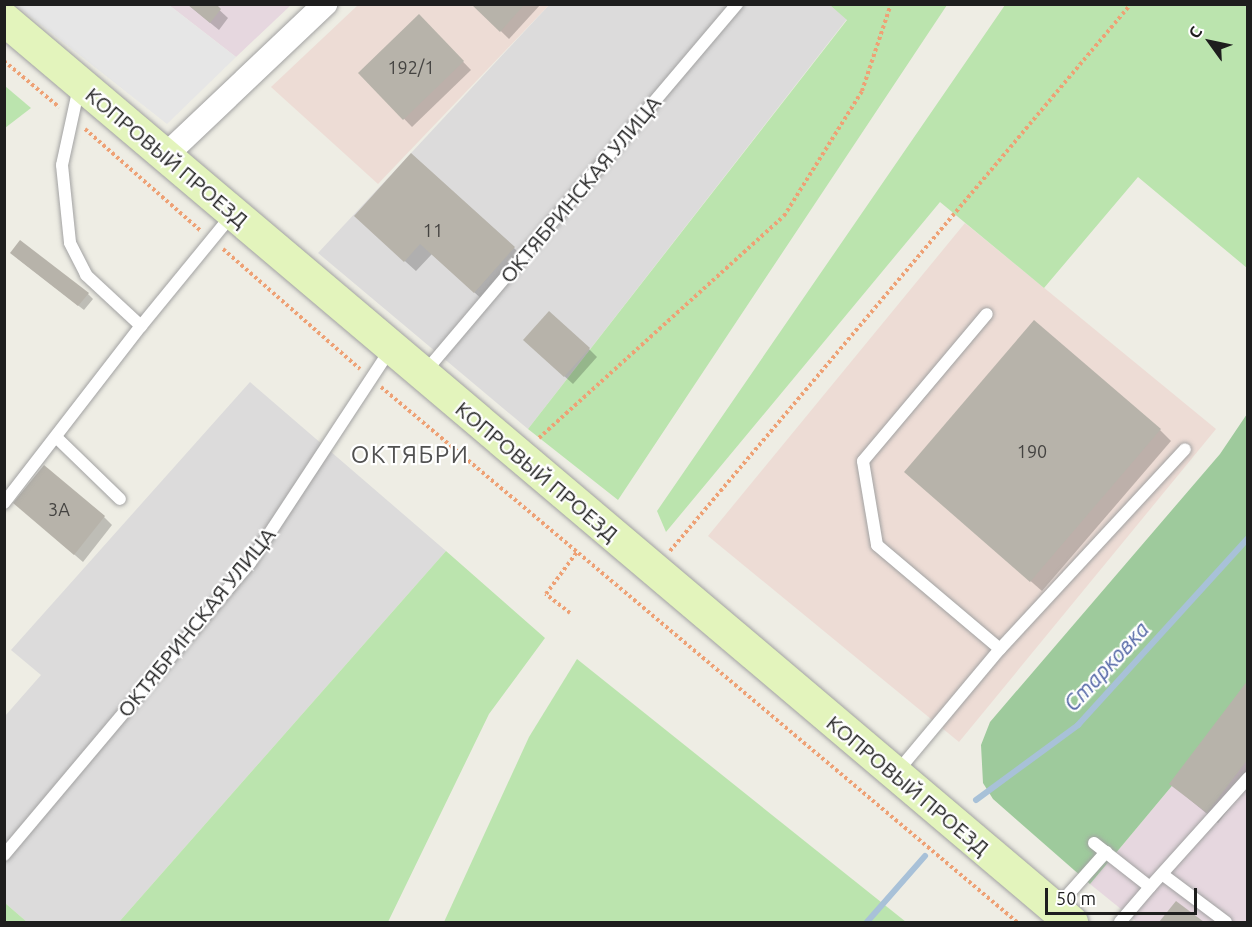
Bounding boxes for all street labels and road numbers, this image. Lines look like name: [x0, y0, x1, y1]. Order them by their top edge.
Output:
street label: КОПРОВЫЙ ПРОЕЗД: [81, 82, 253, 232]
street label: ОКТЯБРИНСКАЯ УЛИЦА: [494, 90, 666, 288]
street label: КОПРОВЫЙ ПРОЕЗД: [451, 396, 623, 546]
street label: ОКТЯБРИНСКАЯ УЛИЦА: [112, 522, 280, 722]
street label: КОПРОВЫЙ ПРОЕЗД: [822, 710, 994, 860]

